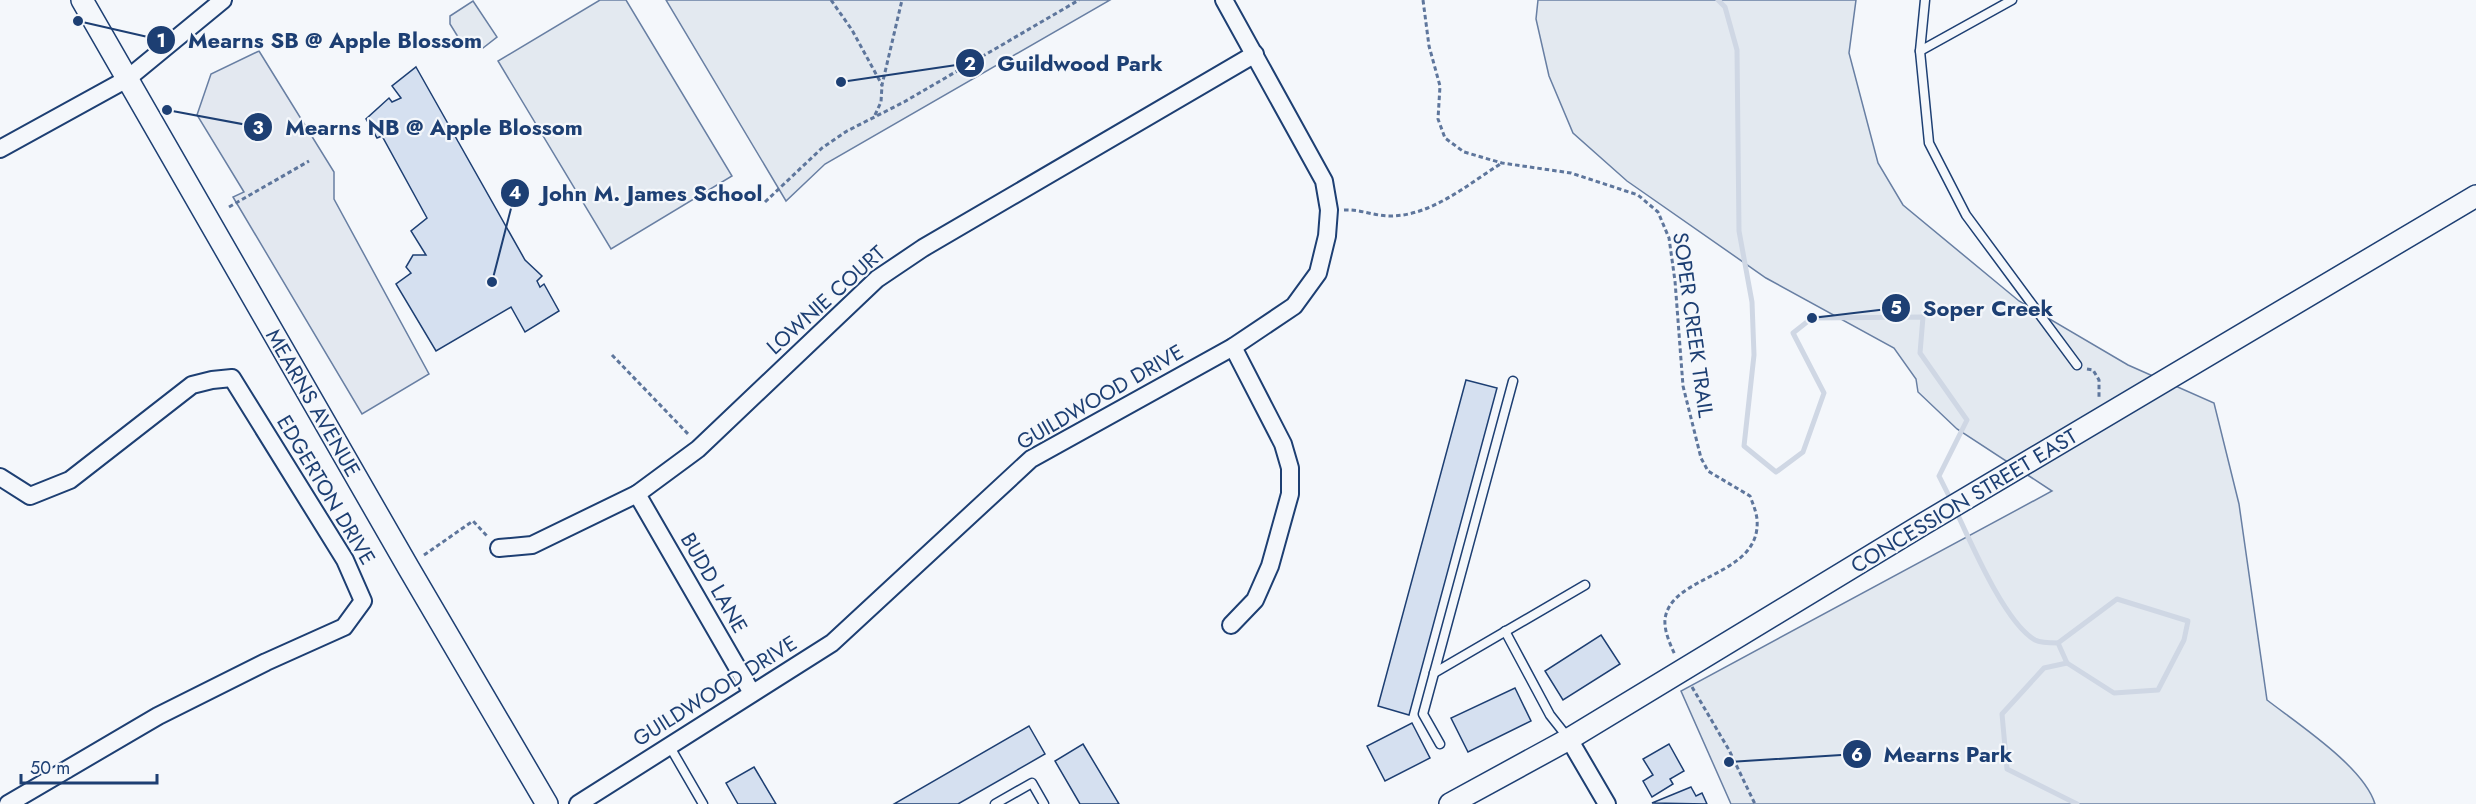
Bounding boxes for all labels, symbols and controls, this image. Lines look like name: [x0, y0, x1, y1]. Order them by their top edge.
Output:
callout: Mearns SB @ Apple Blossom: [146, 20, 494, 60]
text: Mearns SB @ Apple Blossom: [188, 24, 482, 56]
text: 1: [156, 28, 166, 54]
callout: Guildwood Park: [955, 43, 1174, 83]
text: Guildwood Park: [997, 47, 1163, 79]
text: 2: [964, 51, 976, 77]
callout: Mearns NB @ Apple Blossom: [243, 107, 594, 147]
text: Mearns NB @ Apple Blossom: [285, 111, 583, 143]
text: 3: [252, 115, 264, 141]
callout: John M. James School: [500, 173, 775, 213]
text: John M. James School: [538, 177, 762, 209]
text: 4: [509, 180, 521, 206]
street label: SOPER CREEK TRAIL: [1665, 231, 1721, 420]
street label: LOWNIE COURT: [760, 238, 892, 361]
callout: Soper Creek: [1881, 288, 2066, 328]
text: Soper Creek: [1923, 292, 2054, 324]
text: 5: [1890, 295, 1902, 321]
street label: MEARNS AVENUE: [258, 323, 368, 483]
street label: GUILDWOOD DRIVE: [1011, 337, 1189, 457]
street label: EDGERTON DRIVE: [269, 409, 383, 571]
street label: CONCESSION STREET EAST: [1845, 421, 2083, 581]
street label: BUDD LANE: [673, 527, 755, 639]
street label: GUILDWOOD DRIVE: [627, 628, 803, 754]
callout: Mearns Park: [1842, 734, 2025, 774]
text: Mearns Park: [1883, 738, 2013, 770]
text: 6: [1851, 742, 1863, 768]
scale bar: [21, 747, 158, 785]
text: 50 m: [30, 755, 70, 781]

